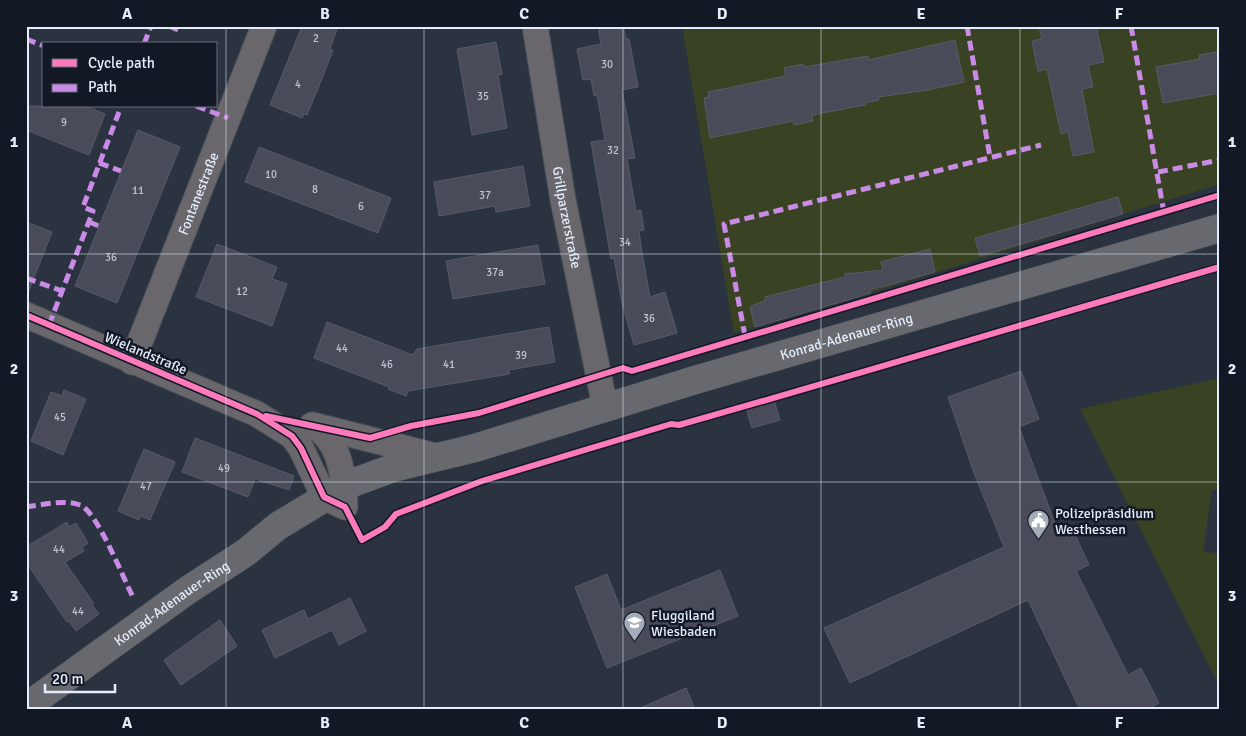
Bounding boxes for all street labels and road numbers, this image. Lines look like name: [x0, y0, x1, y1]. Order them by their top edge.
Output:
street label: Fontanestraße: [175, 150, 223, 238]
street label: Grillparzerstraße: [549, 165, 585, 270]
street label: Konrad-Adenauer-Ring: [778, 309, 915, 364]
street label: Wielandstraße: [102, 328, 190, 378]
street label: Konrad-Adenauer-Ring: [111, 557, 233, 650]

